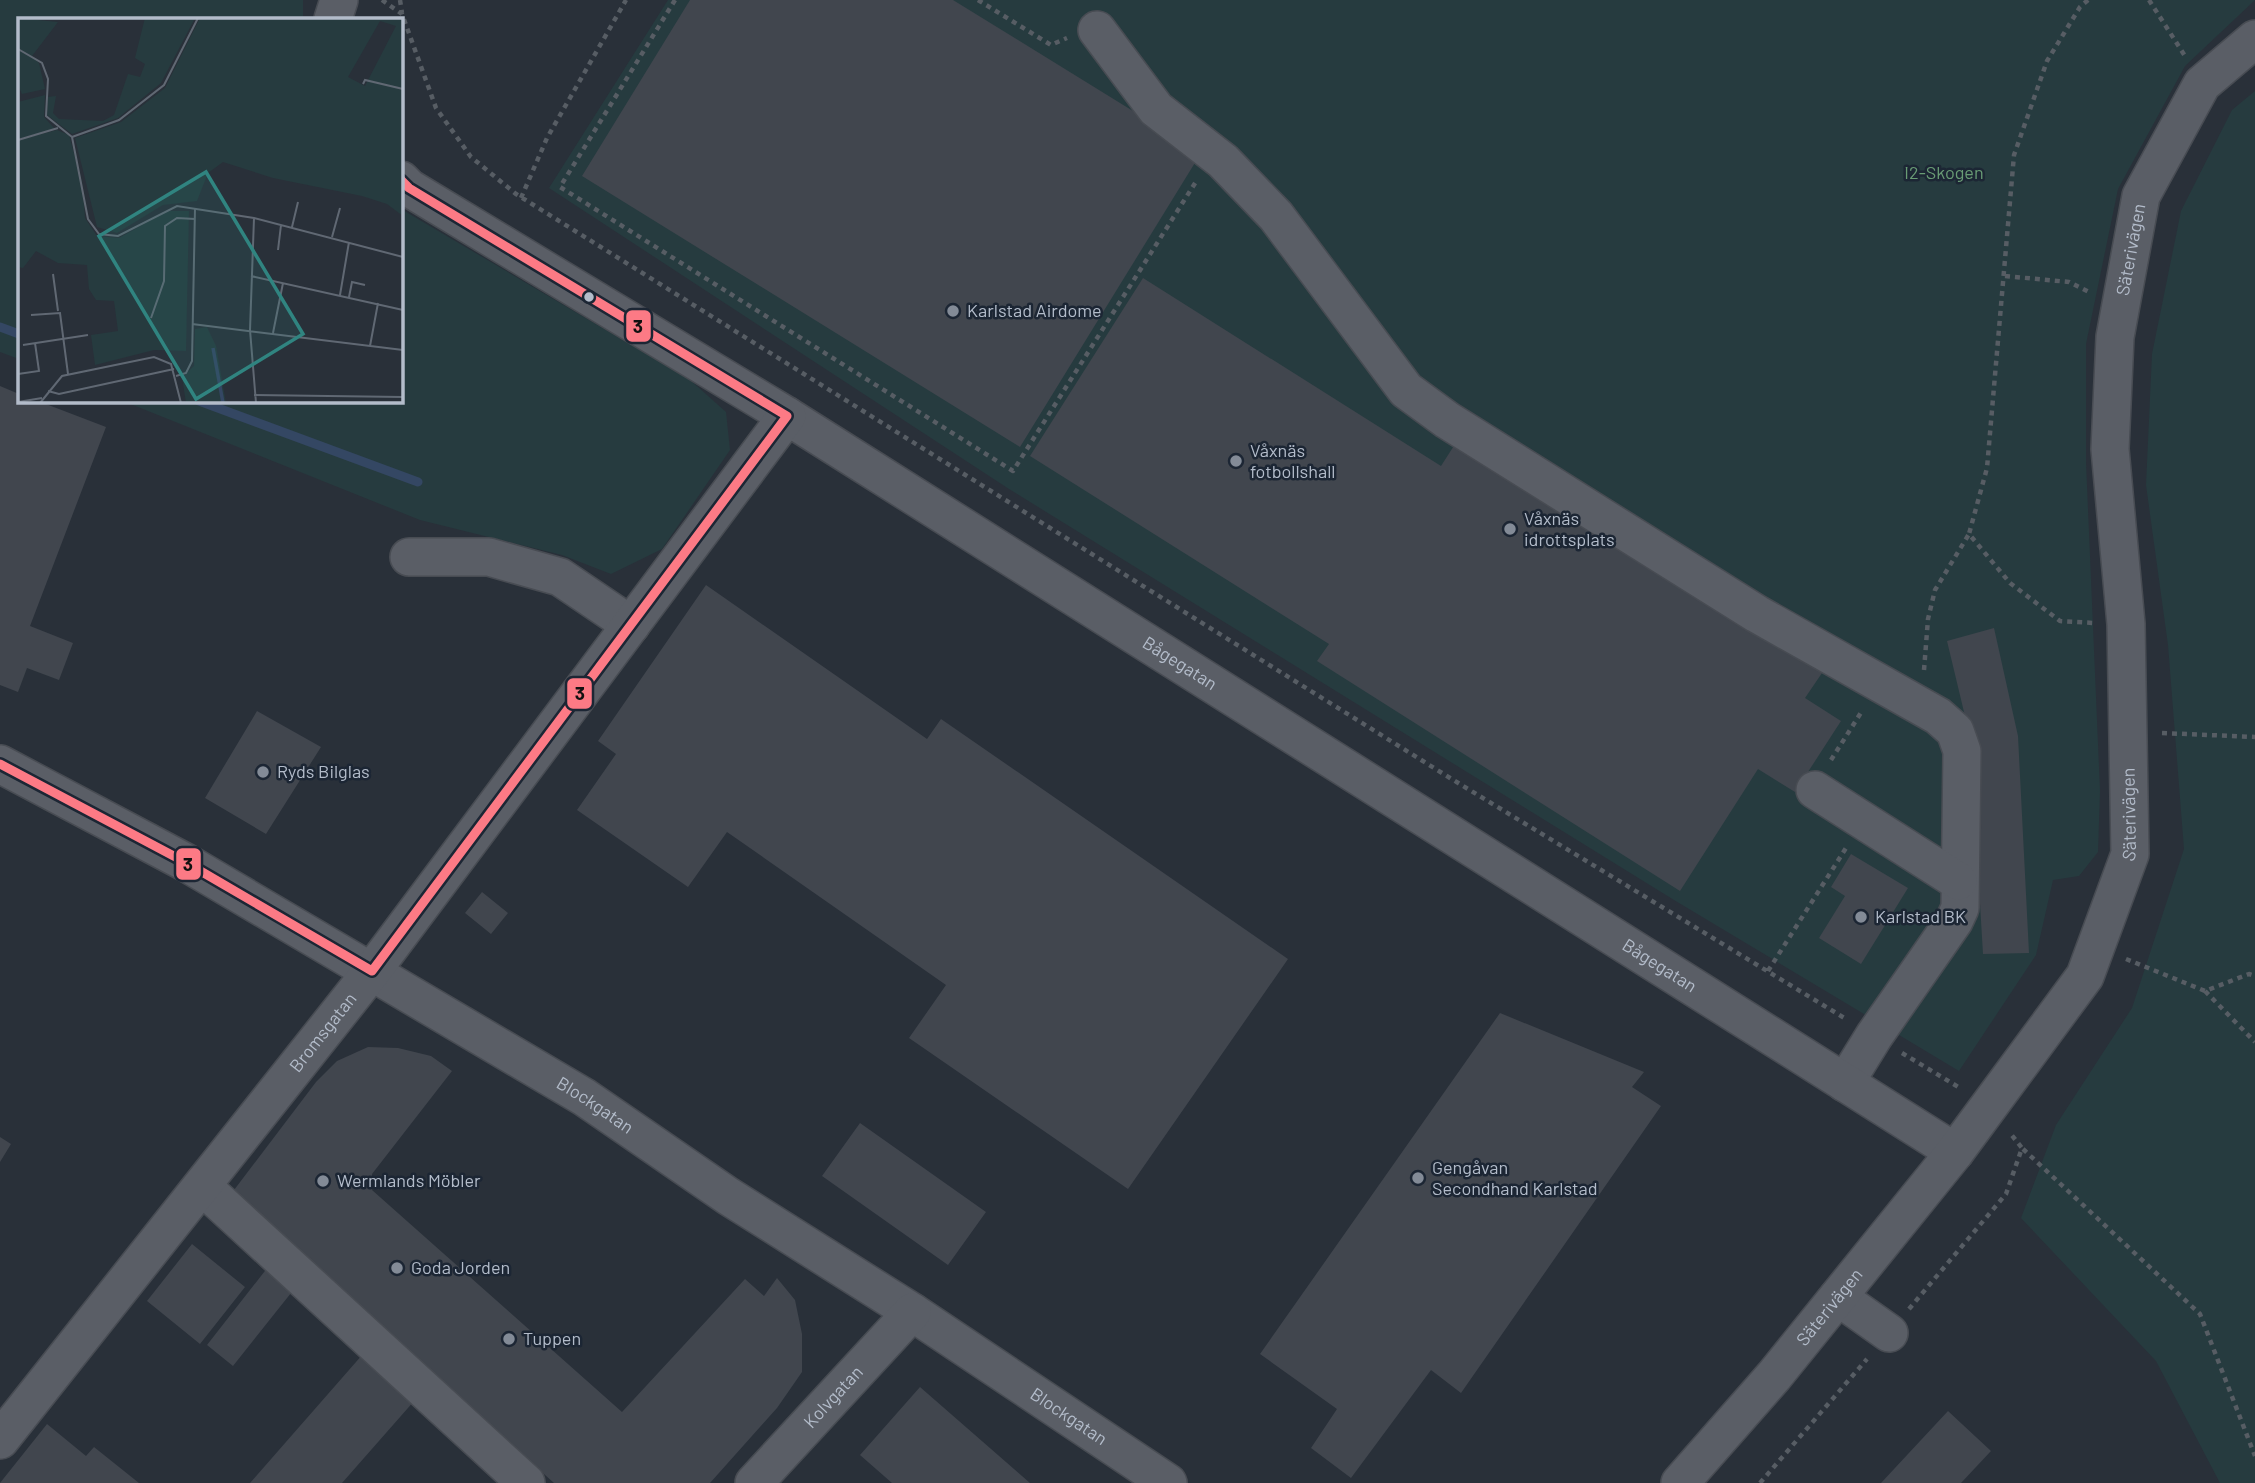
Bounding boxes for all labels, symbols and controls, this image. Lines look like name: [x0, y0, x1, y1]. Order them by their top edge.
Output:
inset map: [18, 18, 402, 402]
park label: I2-Skogen: [1904, 161, 1984, 183]
street label: Säterivägen: [2111, 202, 2149, 297]
unlabelled marker: [582, 290, 596, 304]
place label: Karlstad Airdome: [967, 299, 1102, 321]
marker: Karlstad Airdome: [945, 303, 961, 319]
line badge: 3: [625, 309, 652, 343]
text: 3: [633, 314, 643, 337]
place label: Våxnäs fotbollshall: [1250, 439, 1335, 482]
marker: Våxnäs fotbollshall: [1228, 453, 1244, 469]
place label: Våxnäs idrottsplats: [1524, 507, 1615, 550]
marker: Våxnäs idrottsplats: [1502, 521, 1518, 537]
street label: Bågegatan: [1139, 631, 1222, 694]
line badge: 3: [566, 677, 593, 710]
text: 3: [575, 681, 585, 704]
place label: Ryds Bilglas: [277, 760, 370, 782]
marker: Ryds Bilglas: [255, 764, 271, 780]
street label: Säterivägen: [2116, 767, 2141, 864]
line badge: 3: [175, 847, 202, 881]
text: 3: [183, 852, 193, 875]
place label: Karlstad BK: [1875, 905, 1966, 927]
marker: Karlstad BK: [1853, 909, 1869, 925]
street label: Bågegatan: [1619, 933, 1701, 997]
street label: Bromsgatan: [284, 988, 361, 1076]
street label: Blockgatan: [553, 1071, 638, 1138]
place label: Gengåvan Secondhand Karlstad: [1432, 1156, 1598, 1199]
place label: Wermlands Möbler: [337, 1169, 481, 1191]
marker: Gengåvan Secondhand Karlstad: [1410, 1170, 1426, 1186]
marker: Wermlands Möbler: [315, 1173, 331, 1189]
place label: Goda Jorden: [411, 1256, 510, 1278]
marker: Goda Jorden: [389, 1260, 405, 1276]
street label: Säterivägen: [1791, 1263, 1867, 1350]
place label: Tuppen: [523, 1327, 581, 1349]
marker: Tuppen: [501, 1331, 517, 1347]
street label: Kolvgatan: [798, 1361, 867, 1432]
street label: Blockgatan: [1027, 1382, 1112, 1449]

